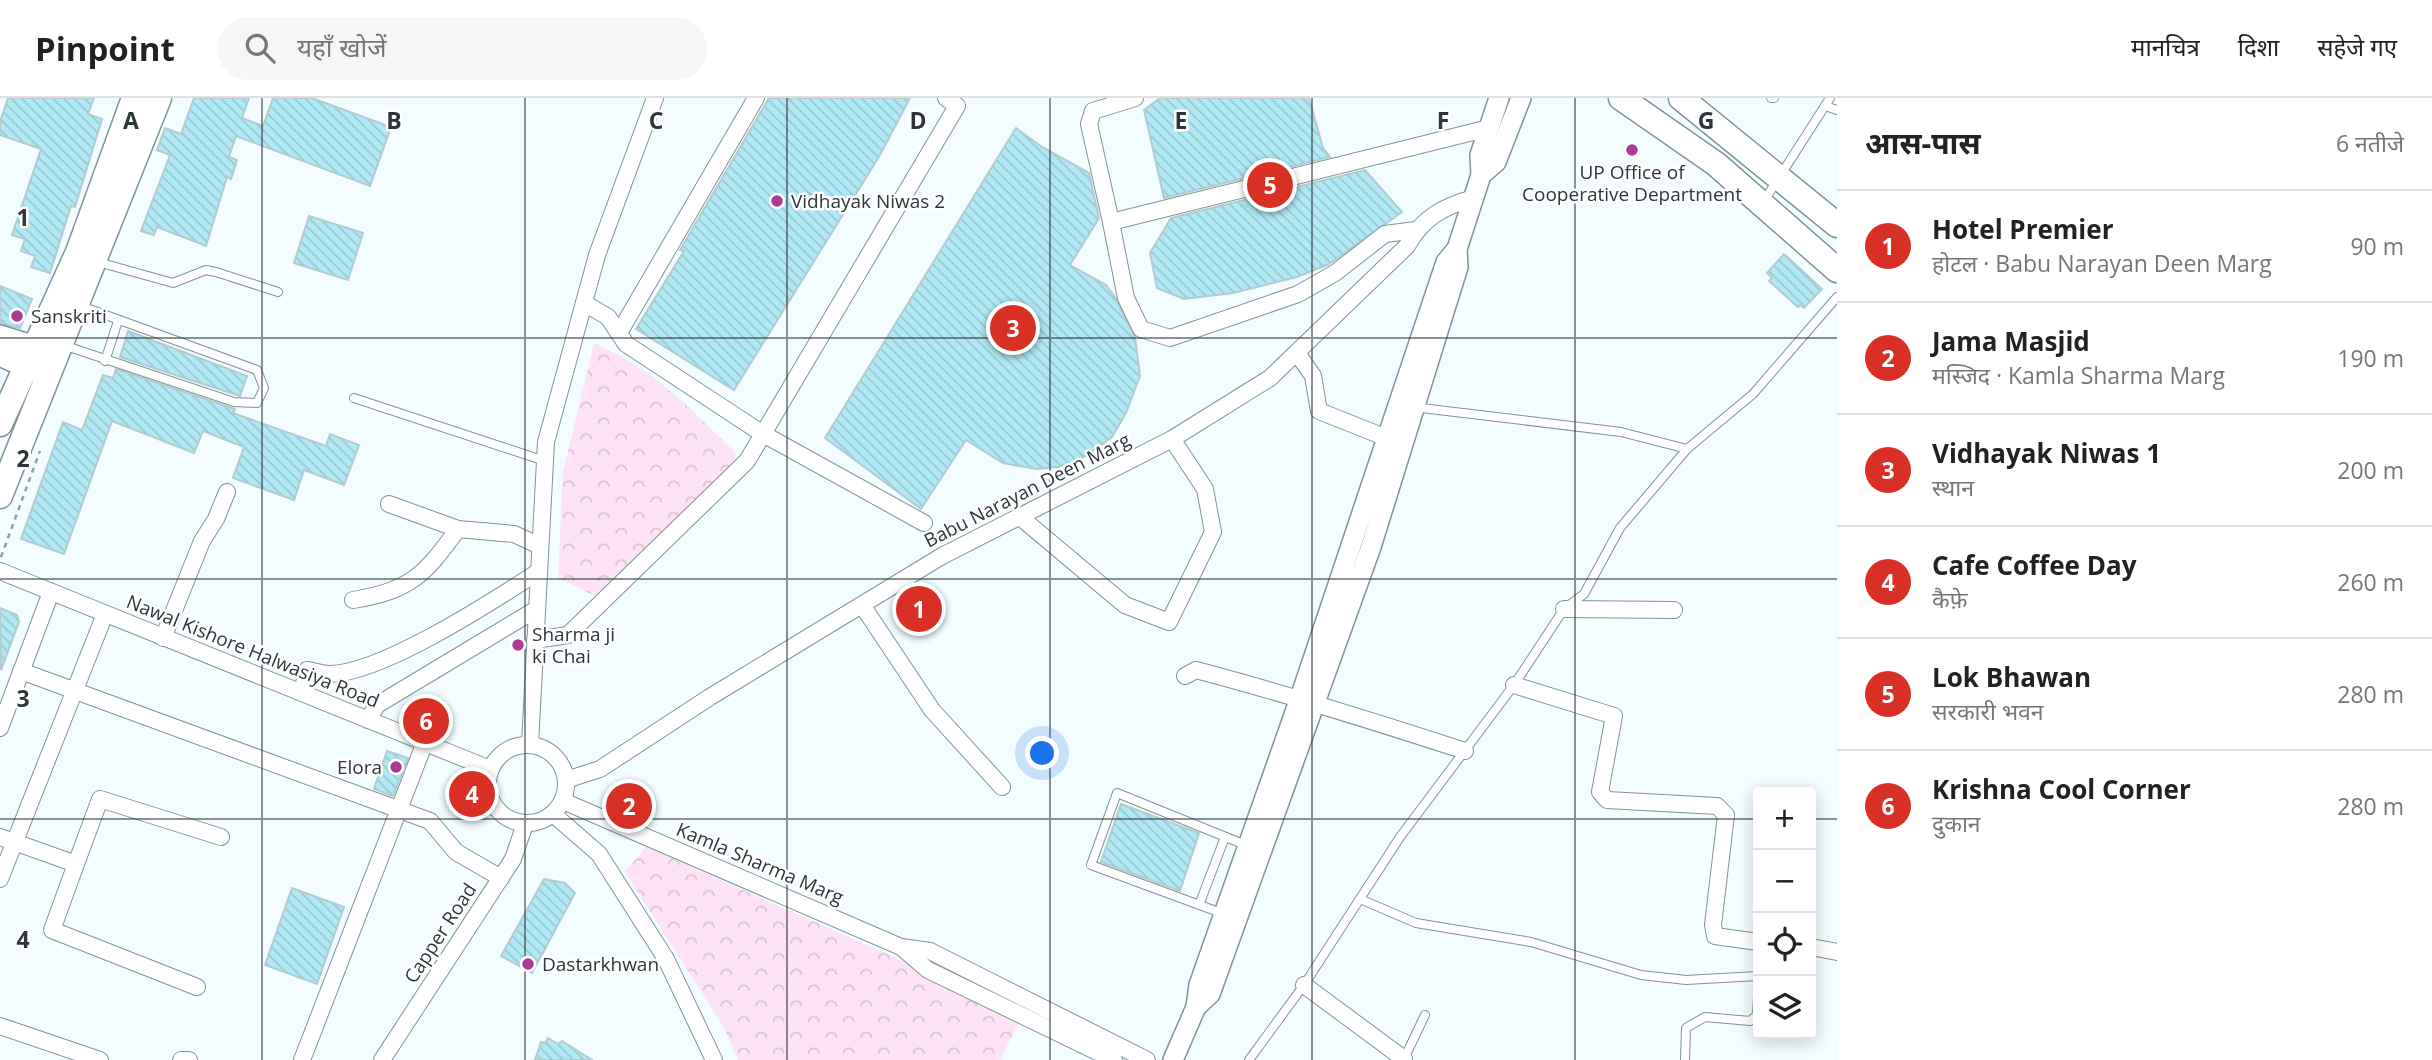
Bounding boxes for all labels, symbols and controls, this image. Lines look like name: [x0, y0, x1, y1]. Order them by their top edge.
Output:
search box: [217, 17, 707, 80]
text: Pinpoint: [35, 26, 175, 71]
icon: search: [241, 29, 279, 67]
text: यहाँ खोजें: [297, 29, 387, 65]
text: मानचित्र: [2131, 30, 2200, 63]
text: दिशा: [2238, 30, 2279, 63]
text: सहेजे गए: [2317, 30, 2397, 63]
text: A: [123, 104, 139, 136]
text: B: [386, 104, 402, 136]
text: C: [649, 104, 663, 136]
text: D: [909, 104, 927, 136]
text: E: [1175, 104, 1187, 136]
text: F: [1437, 104, 1449, 136]
text: G: [1698, 104, 1714, 136]
text: आस-पास: [1865, 122, 1981, 163]
text: 6 नतीजे: [2336, 127, 2404, 159]
marker: UP Office of Cooperative Department: [1624, 142, 1640, 158]
pin: 5: [1247, 159, 1293, 211]
place label: UP Office of Cooperative Department: [1522, 159, 1742, 207]
place label: Vidhayak Niwas 2: [791, 188, 945, 214]
marker: Vidhayak Niwas 2: [769, 193, 785, 209]
text: 1: [16, 201, 30, 233]
text: Hotel Premier: [1932, 211, 2113, 247]
text: 1: [1881, 230, 1895, 262]
text: 90 m: [2350, 230, 2404, 262]
text: होटल · Babu Narayan Deen Marg: [1932, 247, 2272, 279]
pin: 3: [990, 302, 1036, 354]
place label: Sanskriti: [31, 303, 107, 329]
marker: Sanskriti: [9, 308, 25, 324]
text: Jama Masjid: [1932, 323, 2090, 359]
text: 2: [1881, 342, 1895, 374]
text: 190 m: [2337, 342, 2404, 374]
text: मस्जिद · Kamla Sharma Marg: [1932, 359, 2225, 391]
street label: Babu Narayan Deen Marg: [919, 427, 1135, 553]
text: Vidhayak Niwas 1: [1932, 435, 2161, 471]
text: 2: [16, 442, 30, 474]
text: 3: [1881, 454, 1895, 486]
text: 200 m: [2337, 454, 2404, 486]
text: स्थान: [1932, 471, 1974, 503]
text: Cafe Coffee Day: [1932, 547, 2136, 583]
text: 4: [1881, 566, 1895, 598]
text: 260 m: [2337, 566, 2404, 598]
pin: 1: [896, 583, 942, 635]
text: कैफ़े: [1932, 583, 1967, 615]
street label: Nawal Kishore Halwasiya Road: [123, 588, 383, 714]
place label: Sharma ji ki Chai: [532, 621, 615, 669]
marker: Sharma ji ki Chai: [510, 637, 526, 653]
text: Lok Bhawan: [1932, 659, 2091, 695]
text: 5: [1881, 678, 1895, 710]
text: 280 m: [2337, 678, 2404, 710]
text: 3: [16, 682, 30, 714]
pin: 6: [403, 695, 449, 747]
text: सरकारी भवन: [1932, 695, 2044, 727]
your location: [1025, 736, 1059, 770]
place label: Elora: [337, 754, 382, 780]
marker: Elora: [388, 759, 404, 775]
pin: 4: [449, 768, 495, 820]
text: Krishna Cool Corner: [1932, 771, 2191, 807]
pin: 2: [606, 780, 652, 832]
map controls: [1753, 787, 1816, 1039]
button: +: [1753, 787, 1816, 850]
text: 6: [1881, 790, 1895, 822]
text: 280 m: [2337, 790, 2404, 822]
text: दुकान: [1932, 807, 1981, 839]
street label: Kamla Sharma Marg: [672, 816, 848, 910]
button: −: [1753, 850, 1816, 913]
street label: Capper Road: [398, 878, 482, 988]
button: locate: [1753, 913, 1816, 976]
text: 4: [16, 923, 30, 955]
place label: Dastarkhwan: [542, 951, 659, 977]
marker: Dastarkhwan: [520, 956, 536, 972]
button: layers: [1753, 976, 1816, 1039]

